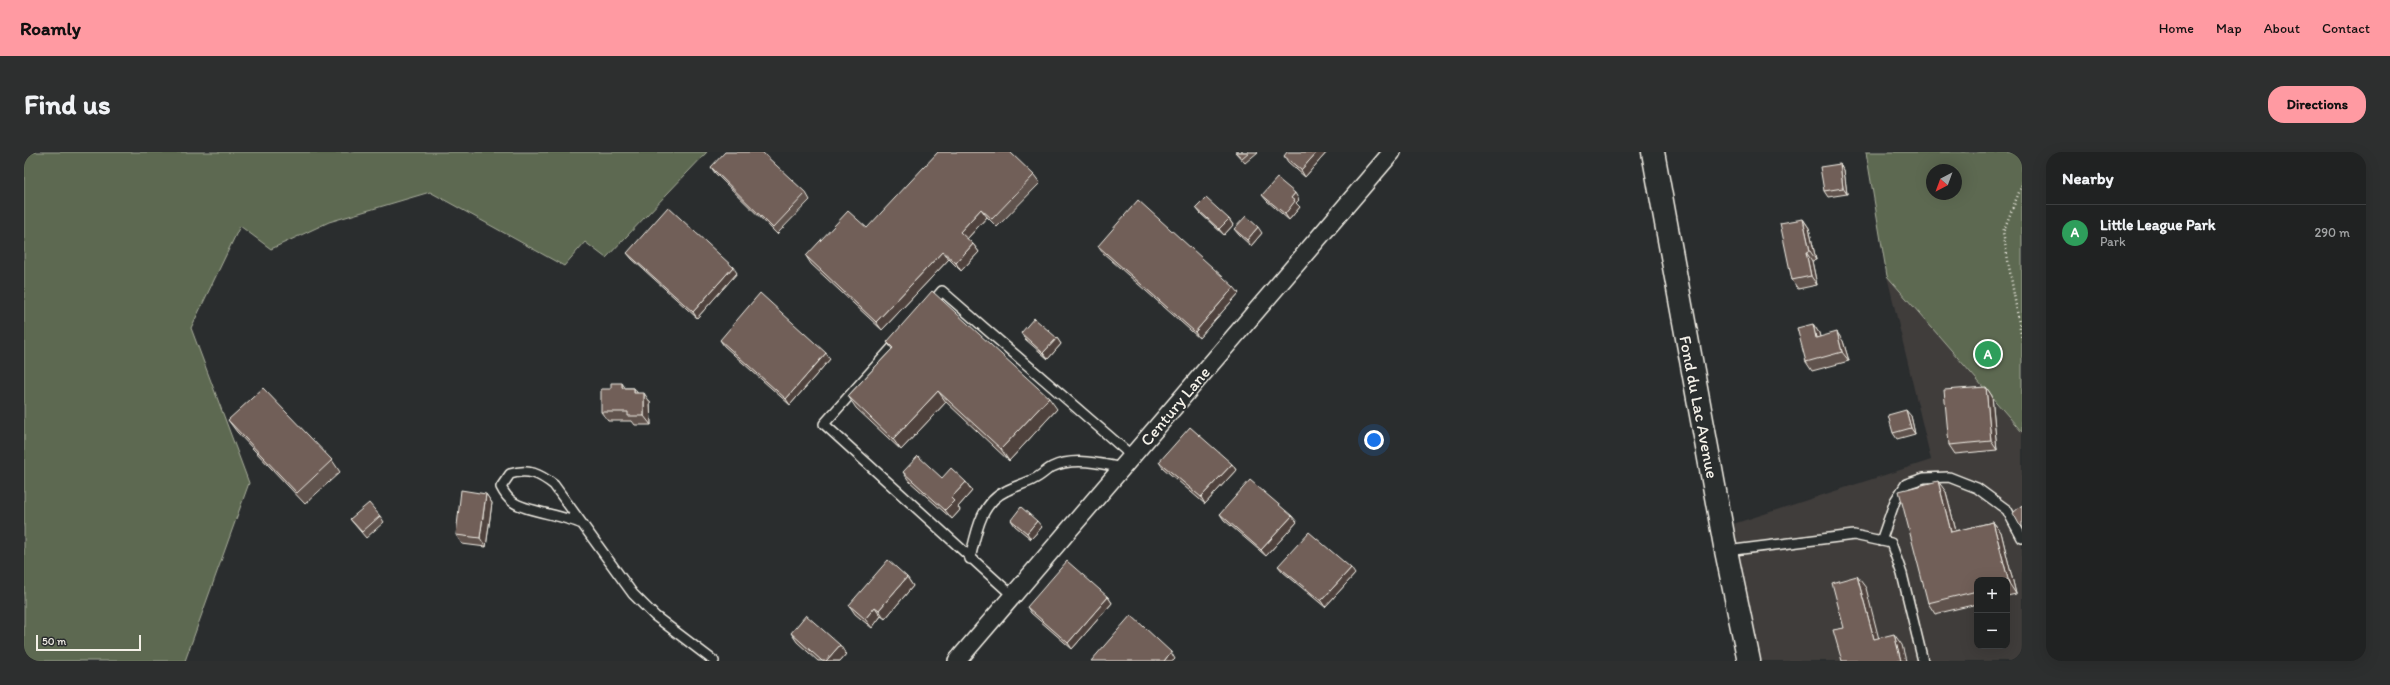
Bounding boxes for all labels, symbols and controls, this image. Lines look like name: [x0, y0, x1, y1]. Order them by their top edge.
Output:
text: Roamly: [20, 17, 81, 40]
text: Home: [2159, 20, 2194, 37]
text: Map: [2216, 20, 2242, 37]
text: About: [2264, 20, 2300, 37]
text: Contact: [2322, 20, 2370, 37]
button: Directions: [2268, 86, 2366, 123]
text: Find us: [24, 87, 111, 121]
north arrow: [1926, 164, 1962, 200]
text: Nearby: [2062, 168, 2114, 188]
text: Little League Park: [2100, 216, 2216, 234]
text: A: [2071, 225, 2079, 240]
text: 290 m: [2314, 225, 2350, 240]
text: Park: [2100, 234, 2126, 249]
street label: Fond du Lac Avenue: [1675, 334, 1723, 480]
pin: A: [1975, 339, 2001, 369]
street label: Century Lane: [1136, 362, 1214, 450]
your location: [1364, 430, 1384, 450]
map controls: [1974, 577, 2010, 649]
button: +: [1974, 577, 2010, 613]
button: −: [1974, 613, 2010, 649]
scale bar: [36, 633, 141, 652]
text: 50 m: [42, 635, 66, 648]

